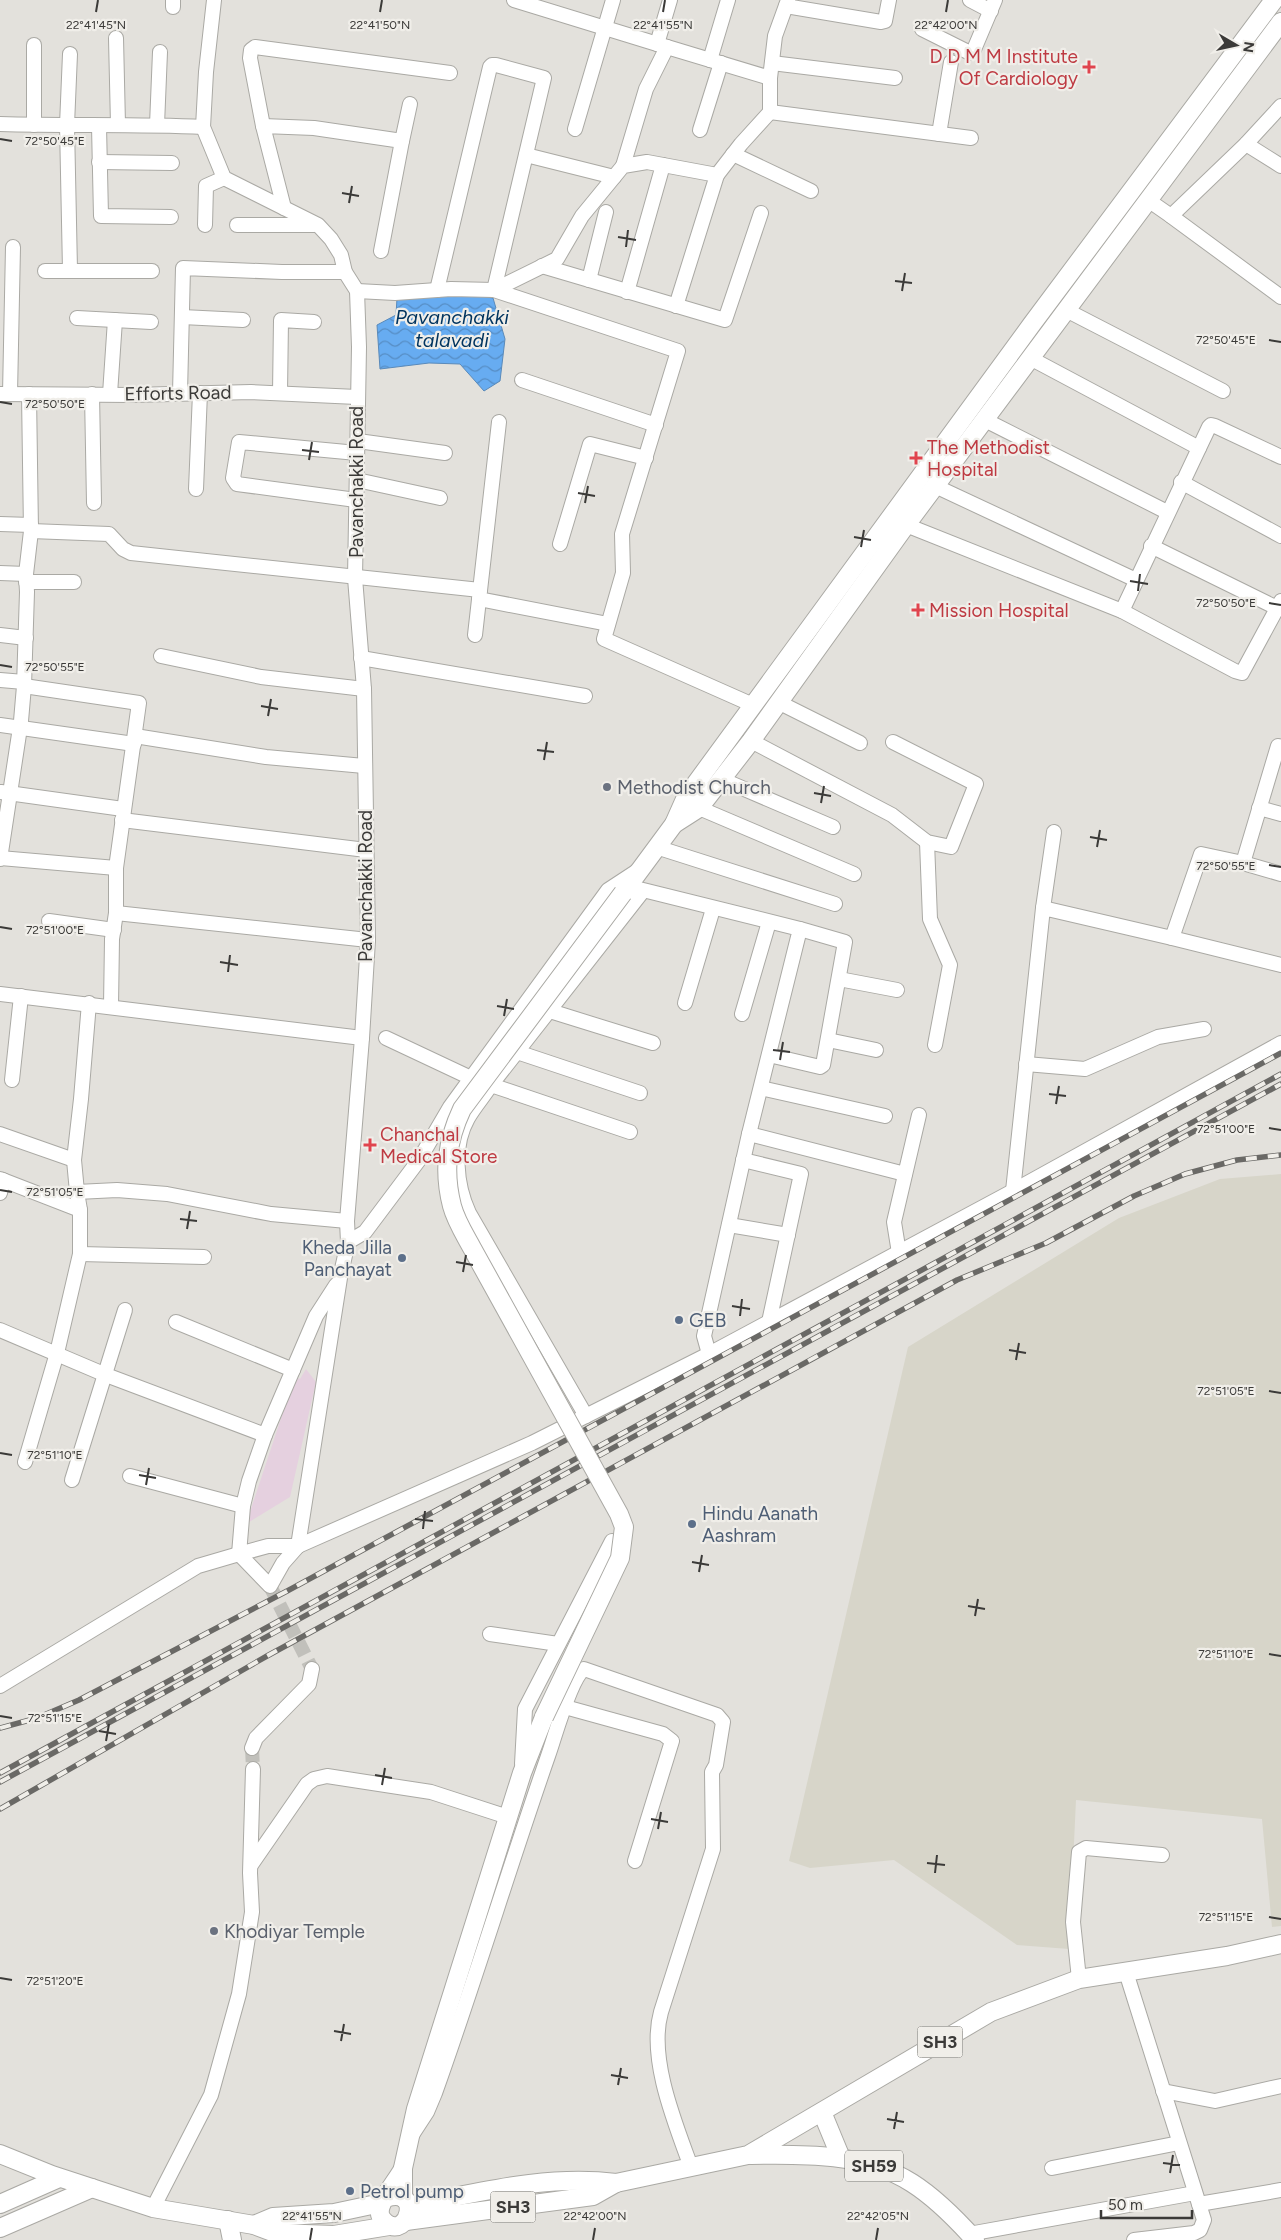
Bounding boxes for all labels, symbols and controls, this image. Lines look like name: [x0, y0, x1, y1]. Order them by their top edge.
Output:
text: 22°41'45"N: [66, 18, 126, 32]
text: 22°41'50"N: [350, 18, 410, 32]
text: 22°41'55"N: [633, 18, 693, 32]
text: 22°42'00"N: [915, 18, 977, 32]
north arrow: [1211, 20, 1261, 70]
text: N: [1239, 40, 1258, 54]
place label: D D M M Institute Of Cardiology: [929, 45, 1078, 90]
marker: D D M M Institute Of Cardiology: [1082, 60, 1096, 74]
text: 72°50'45"E: [25, 134, 85, 148]
water label: Pavanchakki talavadi: [395, 305, 509, 352]
text: 72°50'45"E: [1196, 333, 1256, 347]
street label: Efforts Road: [124, 381, 232, 405]
text: 72°50'50"E: [25, 397, 85, 411]
street label: Pavanchakki Road: [345, 406, 368, 558]
place label: The Methodist Hospital: [927, 436, 1050, 481]
marker: The Methodist Hospital: [909, 451, 923, 465]
text: 72°50'50"E: [1196, 596, 1256, 610]
place label: Mission Hospital: [929, 599, 1069, 622]
marker: Mission Hospital: [911, 603, 925, 617]
text: 72°50'55"E: [25, 660, 85, 674]
place label: Methodist Church: [617, 776, 771, 799]
marker: Methodist Church: [601, 781, 613, 793]
street label: Pavanchakki Road: [354, 810, 377, 962]
text: 72°50'55"E: [1196, 859, 1256, 873]
text: 72°51'00"E: [26, 923, 84, 937]
text: 72°51'00"E: [1197, 1122, 1255, 1136]
place label: Chanchal Medical Store: [380, 1123, 497, 1168]
marker: Chanchal Medical Store: [364, 1139, 376, 1151]
text: 72°51'05"E: [26, 1185, 84, 1199]
place label: Kheda Jilla Panchayat: [302, 1236, 392, 1281]
marker: Kheda Jilla Panchayat: [396, 1252, 408, 1264]
place label: GEB: [689, 1309, 726, 1332]
marker: GEB: [673, 1314, 685, 1326]
text: 72°51'05"E: [1197, 1384, 1255, 1398]
text: 72°51'10"E: [27, 1448, 83, 1462]
place label: Hindu Aanath Aashram: [702, 1502, 818, 1547]
marker: Hindu Aanath Aashram: [686, 1518, 698, 1530]
text: 72°51'10"E: [1198, 1647, 1254, 1661]
text: 72°51'15"E: [28, 1711, 82, 1725]
text: 72°51'15"E: [1199, 1910, 1253, 1924]
place label: Khodiyar Temple: [224, 1920, 365, 1943]
marker: Khodiyar Temple: [208, 1925, 220, 1937]
text: 72°51'20"E: [26, 1974, 84, 1988]
road number: SH3: [918, 2026, 962, 2058]
road number: SH59: [845, 2150, 903, 2182]
place label: Petrol pump: [360, 2180, 464, 2203]
marker: Petrol pump: [344, 2185, 356, 2197]
scale bar: [1101, 2188, 1192, 2220]
road number: SH3: [490, 2192, 536, 2222]
text: 50 m: [1108, 2196, 1143, 2214]
text: 22°41'55"N: [282, 2209, 342, 2223]
text: 22°42'00"N: [564, 2209, 626, 2223]
text: 22°42'05"N: [847, 2209, 909, 2223]

